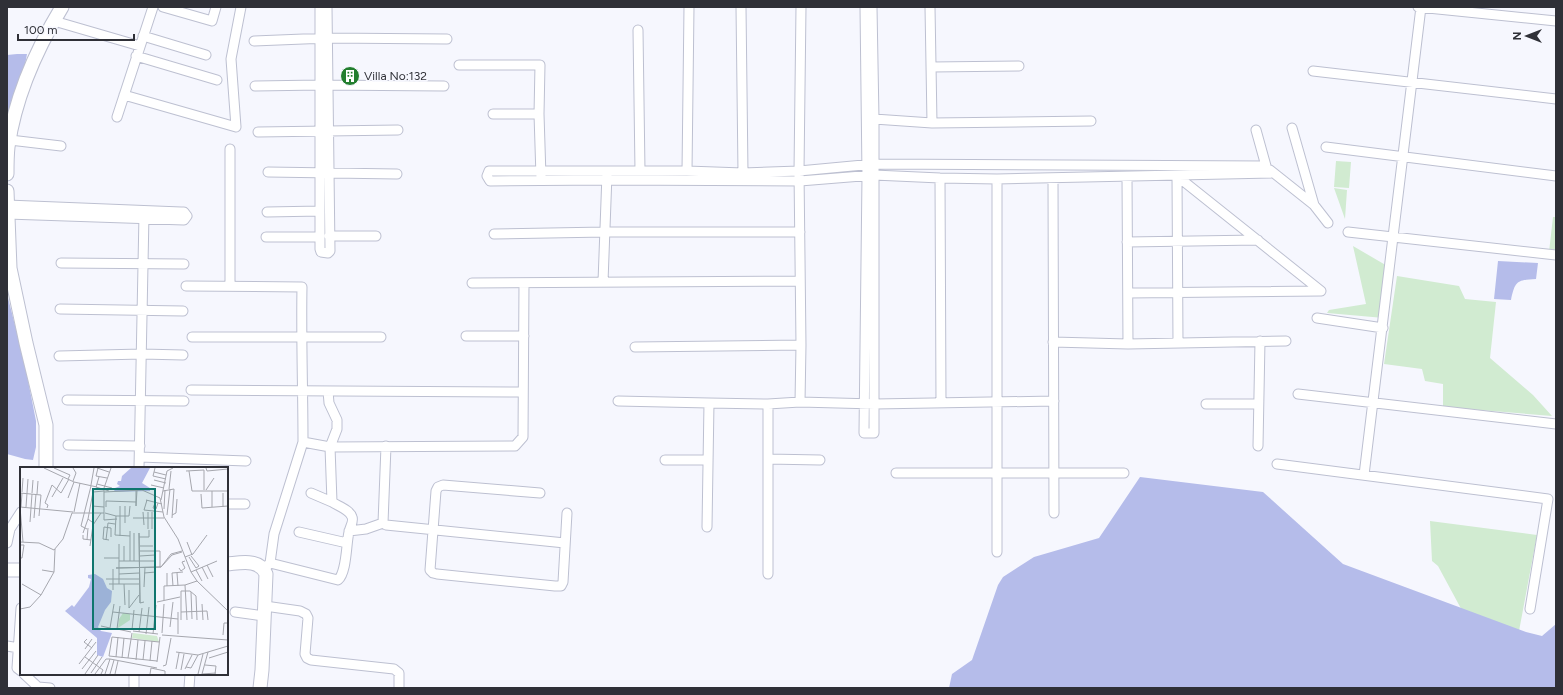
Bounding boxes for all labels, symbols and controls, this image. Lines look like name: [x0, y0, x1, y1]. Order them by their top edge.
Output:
scale bar: [18, 16, 134, 42]
north arrow: [1507, 16, 1547, 56]
text: 100 m: [24, 23, 58, 37]
text: N: [1511, 32, 1524, 40]
building icon: Villa No:132: [339, 65, 361, 87]
place label: Villa No:132: [364, 69, 427, 83]
inset map: [20, 467, 228, 675]

